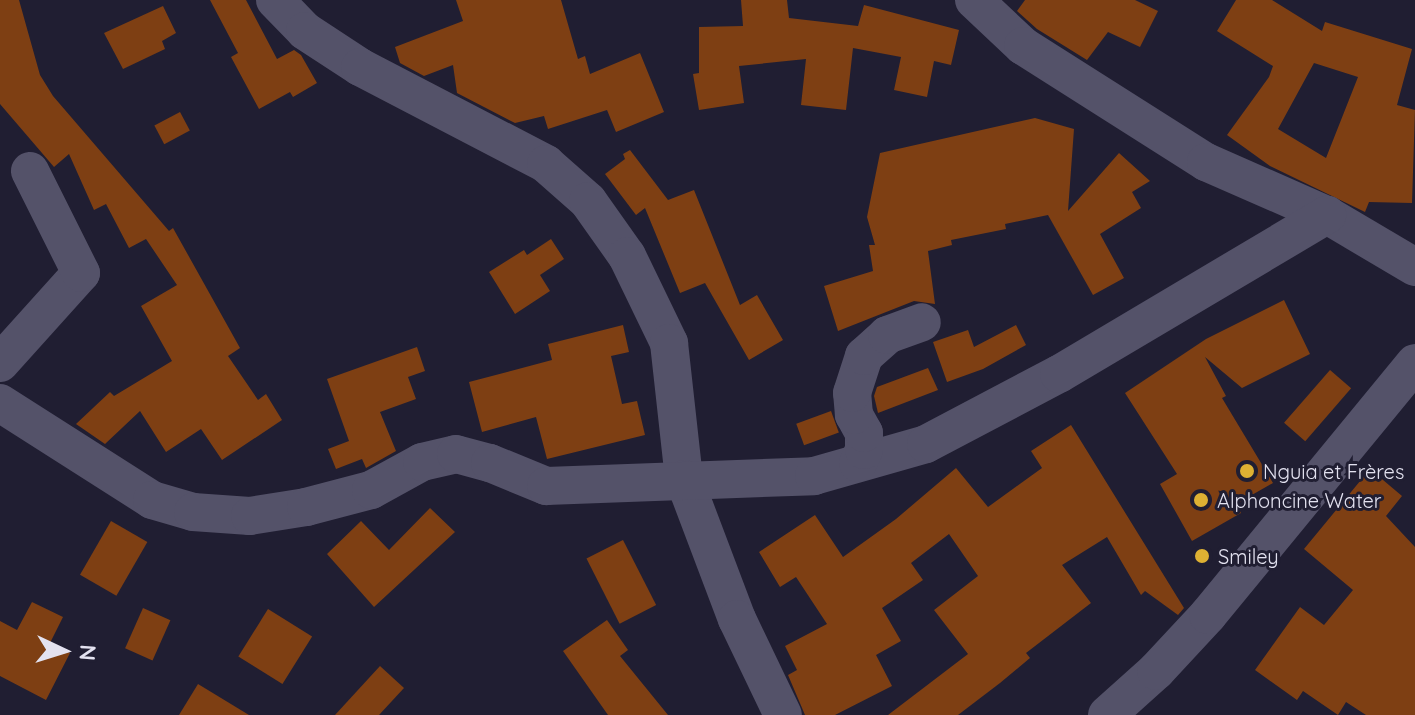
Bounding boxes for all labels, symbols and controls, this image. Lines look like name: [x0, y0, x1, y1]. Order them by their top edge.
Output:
place label: Nguia et Frères: [1263, 459, 1404, 483]
marker: Nguia et Frères: [1238, 462, 1256, 480]
place label: Alphoncine Water: [1217, 488, 1382, 512]
marker: Alphoncine Water: [1192, 491, 1210, 509]
place label: Smiley: [1218, 544, 1279, 568]
marker: Smiley: [1193, 547, 1211, 565]
north arrow: [24, 611, 104, 691]
text: N: [73, 644, 102, 662]

